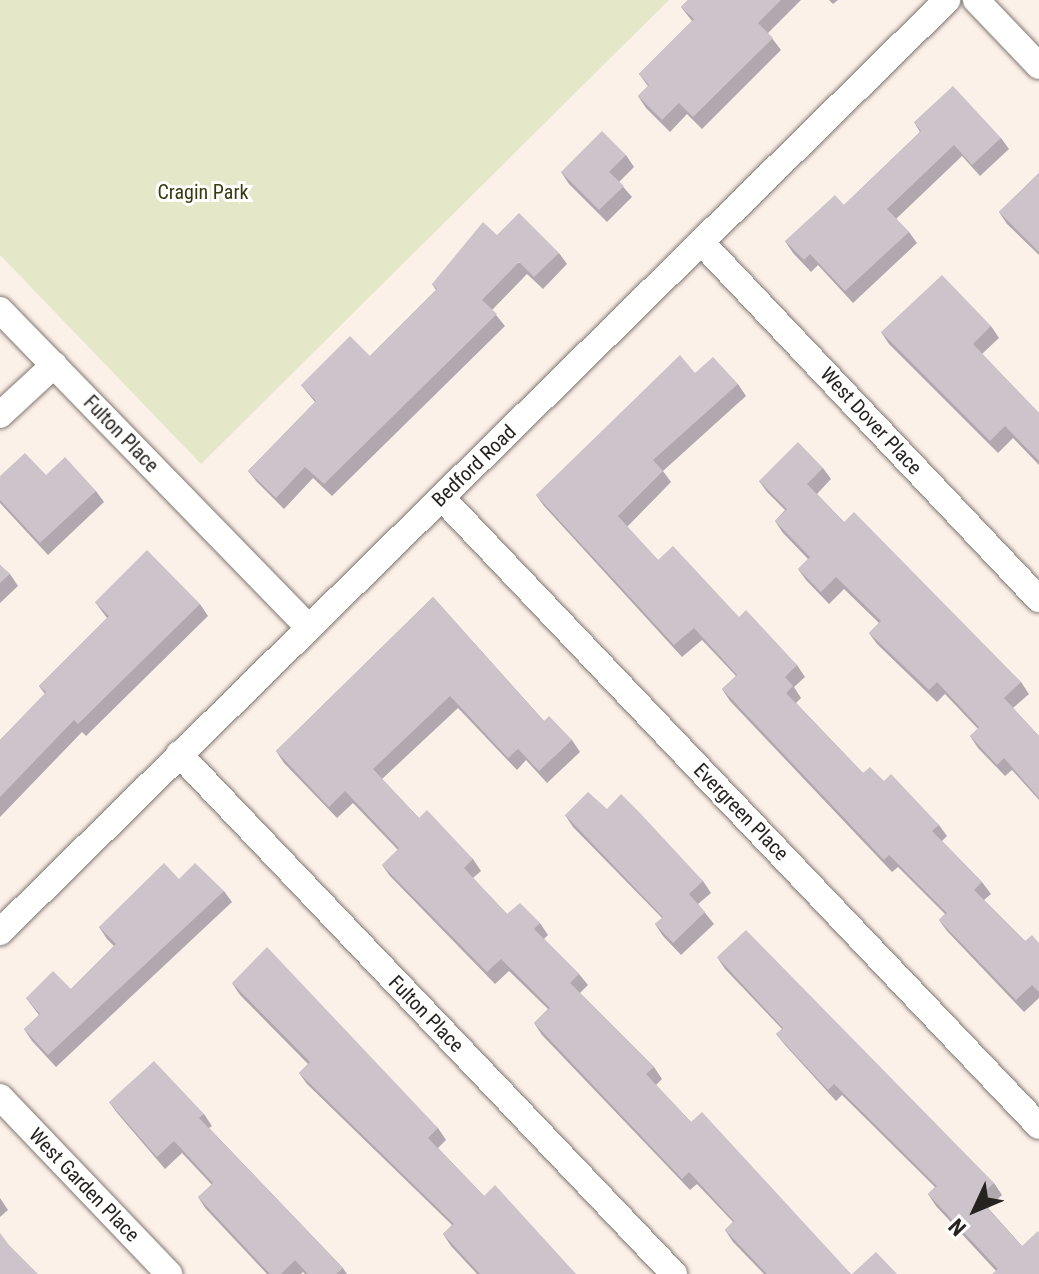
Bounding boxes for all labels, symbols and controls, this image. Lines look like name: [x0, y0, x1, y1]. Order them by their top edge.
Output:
park label: Cragin Park: [157, 180, 249, 204]
street label: West Dover Place: [815, 362, 927, 480]
street label: Fulton Place: [78, 391, 164, 477]
street label: Bedford Road: [427, 420, 521, 512]
street label: Evergreen Place: [689, 758, 793, 866]
street label: Fulton Place: [383, 971, 469, 1057]
street label: West Garden Place: [24, 1123, 144, 1247]
north arrow: [935, 1170, 1015, 1250]
text: N: [944, 1213, 971, 1241]

